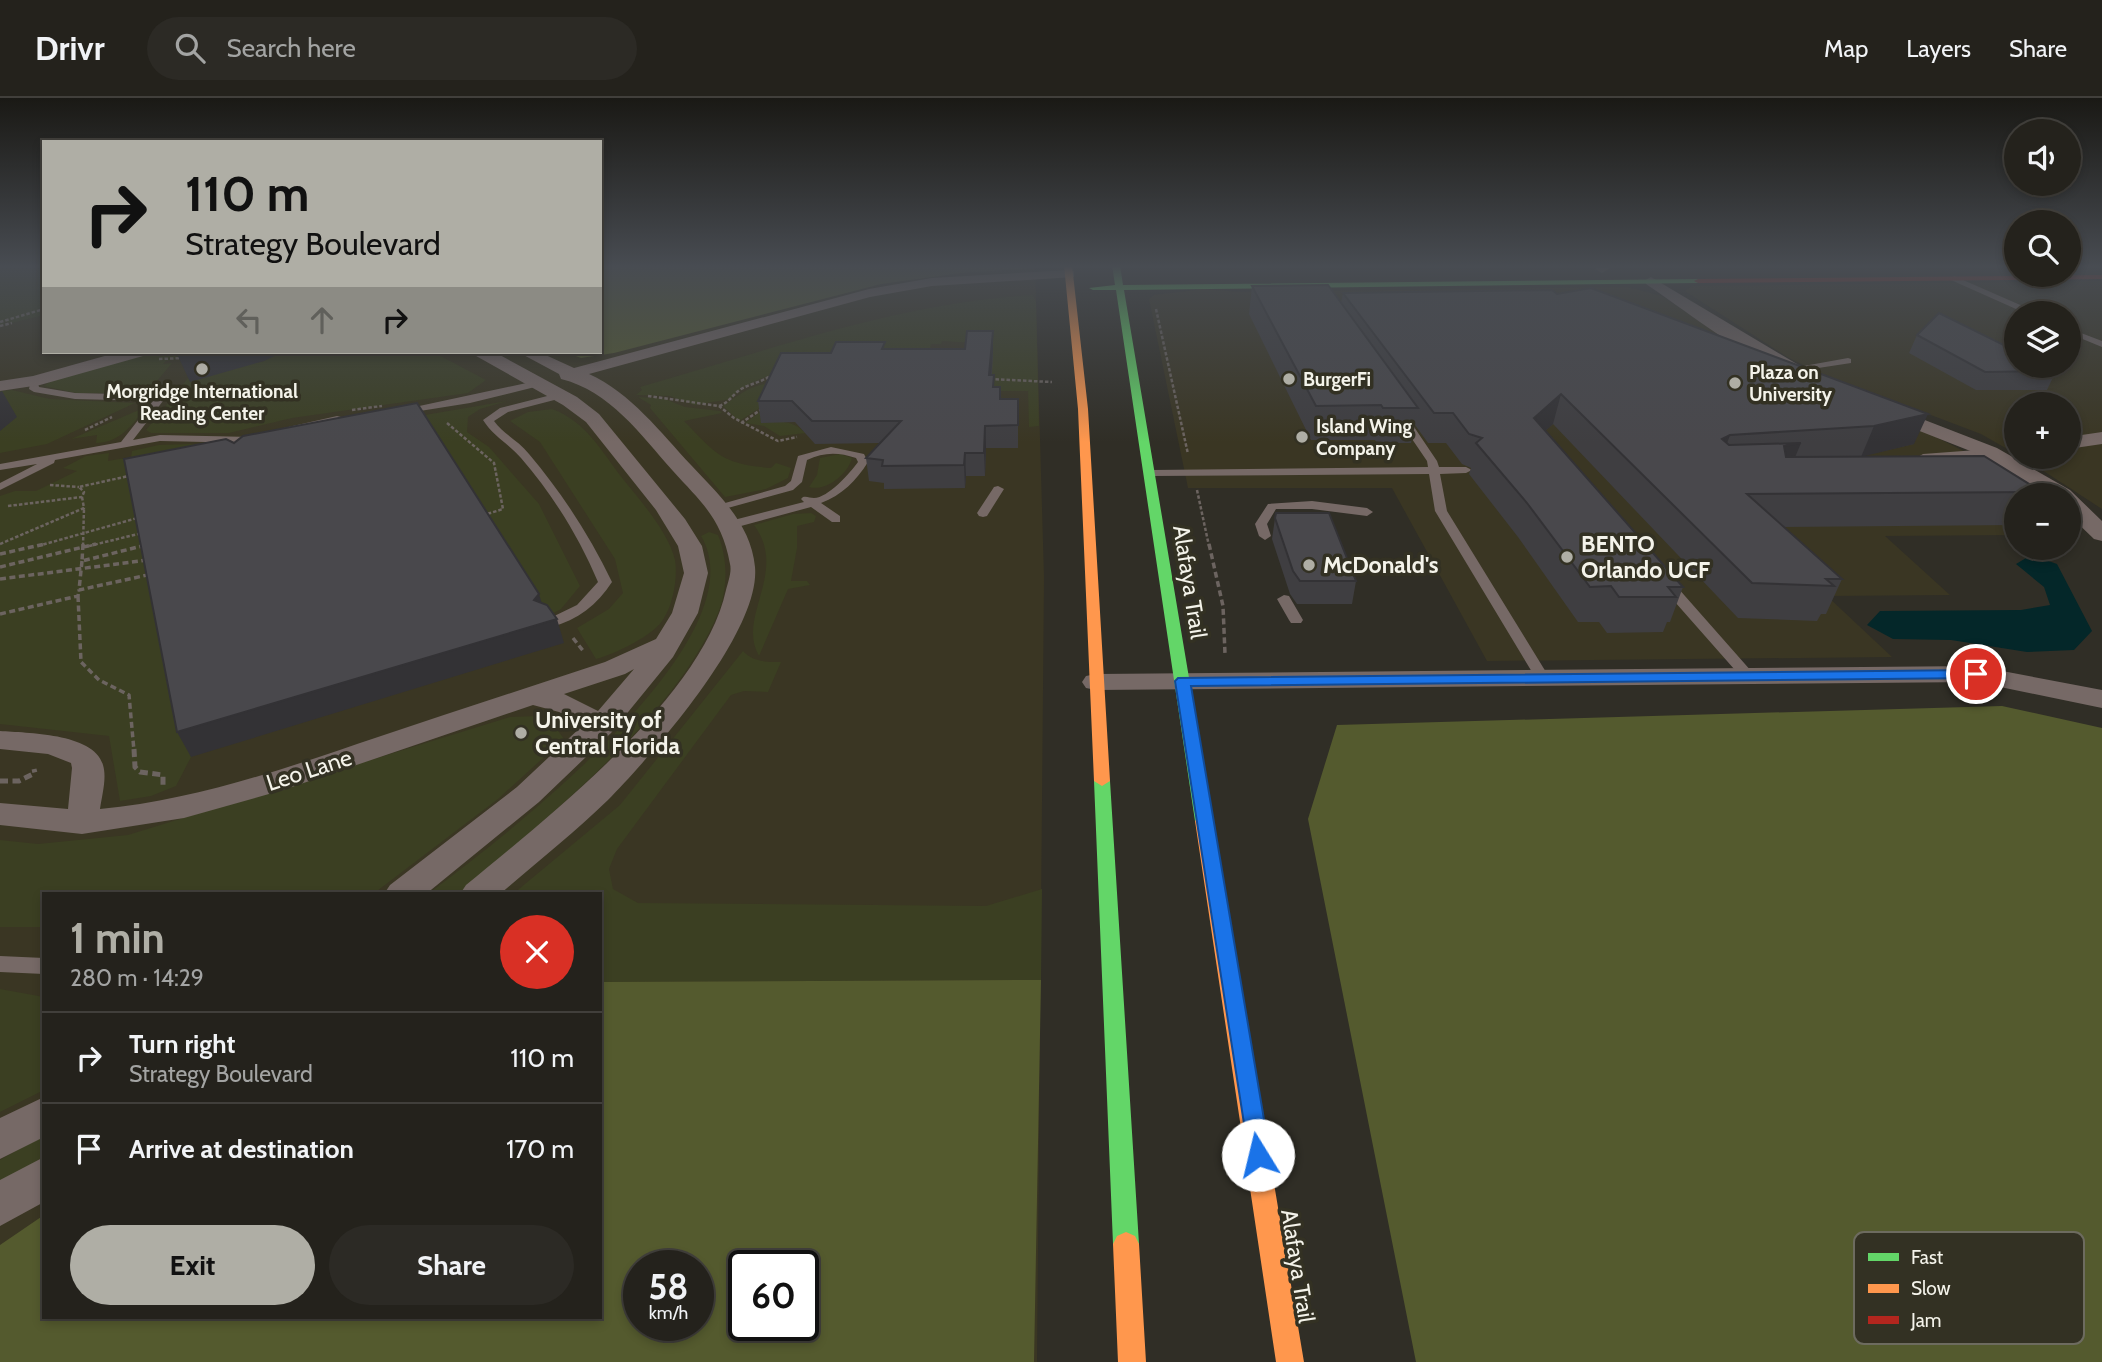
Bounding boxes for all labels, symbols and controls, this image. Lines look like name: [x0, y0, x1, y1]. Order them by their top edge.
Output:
search box: [147, 17, 637, 80]
text: Drivr: [35, 28, 105, 68]
icon: search: [171, 29, 209, 67]
text: Search here: [227, 32, 356, 64]
text: Map: [1824, 34, 1868, 63]
text: Layers: [1906, 34, 1971, 63]
text: Share: [2009, 34, 2067, 63]
map controls: [2004, 119, 2081, 560]
button: sound: [2004, 119, 2081, 196]
text: 110 m: [185, 164, 309, 223]
icon: right: [70, 168, 161, 259]
button: search: [2004, 210, 2081, 287]
text: Strategy Boulevard: [185, 224, 441, 263]
icon: left: [230, 301, 268, 339]
icon: ahead: [303, 301, 341, 339]
icon: right: [376, 301, 414, 339]
button: layers: [2004, 301, 2081, 378]
marker: Morgridge International Reading Center: [194, 361, 210, 377]
place label: Plaza on University: [1749, 361, 1833, 406]
place label: BurgerFi: [1303, 368, 1371, 391]
marker: BurgerFi: [1281, 371, 1297, 387]
marker: Plaza on University: [1727, 375, 1743, 391]
place label: Morgridge International Reading Center: [106, 380, 298, 425]
button: +: [2004, 392, 2081, 469]
place label: Island Wing Company: [1316, 415, 1413, 460]
marker: Island Wing Company: [1294, 429, 1310, 445]
button: −: [2004, 483, 2081, 560]
street label: Alafaya Trail: [1167, 523, 1213, 641]
place label: BENTO Orlando UCF: [1581, 530, 1710, 584]
marker: BENTO Orlando UCF: [1559, 549, 1575, 565]
place label: McDonald's: [1323, 551, 1439, 579]
marker: McDonald's: [1301, 557, 1317, 573]
pin: [1946, 644, 2006, 704]
icon: arrive: [1957, 655, 1995, 693]
place label: University of Central Florida: [535, 706, 680, 760]
marker: University of Central Florida: [513, 725, 529, 741]
street label: Leo Lane: [263, 743, 355, 797]
text: 1 min: [70, 912, 165, 964]
button: close: [500, 915, 574, 989]
text: 280 m · 14:29: [70, 964, 204, 992]
text: Turn right: [129, 1028, 235, 1060]
icon: right: [70, 1039, 108, 1077]
text: 110 m: [510, 1042, 574, 1074]
text: Strategy Boulevard: [129, 1060, 313, 1088]
position arrow: [1221, 1118, 1295, 1192]
icon: arrive: [70, 1130, 108, 1168]
text: Arrive at destination: [129, 1133, 354, 1165]
text: 170 m: [506, 1133, 574, 1165]
street label: Alafaya Trail: [1275, 1207, 1321, 1325]
button: Exit: [70, 1225, 315, 1305]
button: Share: [329, 1225, 574, 1305]
legend: [1854, 1232, 2084, 1344]
text: Fast: [1911, 1246, 1944, 1269]
speed limit sign: 60: [728, 1250, 819, 1341]
text: 58: [649, 1265, 688, 1308]
text: Slow: [1911, 1277, 1951, 1300]
text: km/h: [649, 1302, 688, 1324]
text: Jam: [1910, 1309, 1941, 1332]

